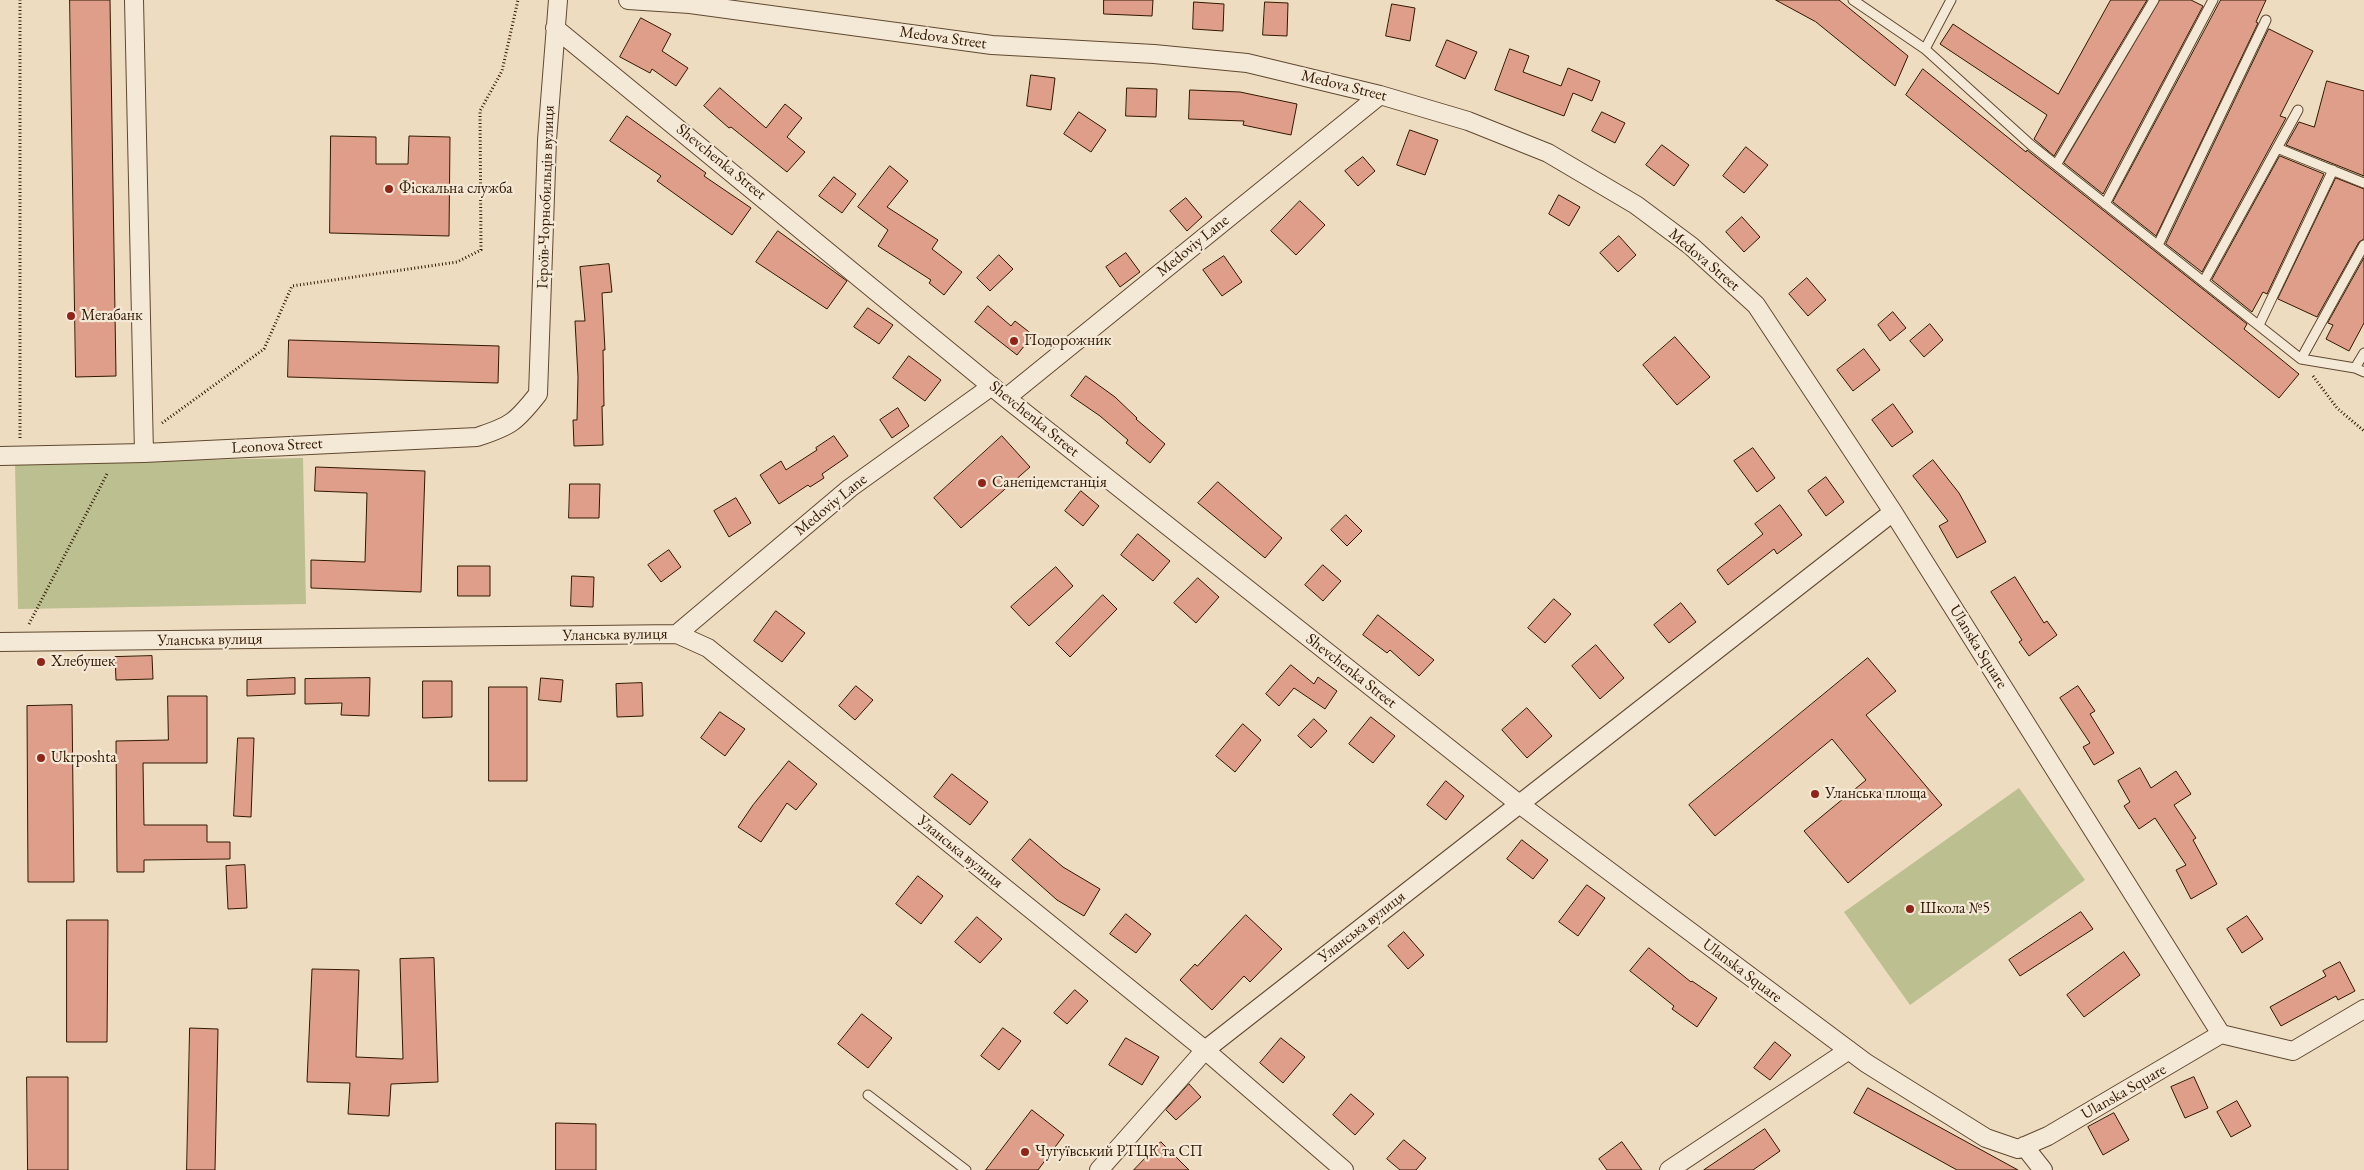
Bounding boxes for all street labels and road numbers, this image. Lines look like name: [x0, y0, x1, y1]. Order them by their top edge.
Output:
street label: Medova Street: [898, 22, 988, 54]
street label: Medova Street: [1299, 66, 1389, 106]
street label: Героїв-Чорнобильців вулиця: [533, 105, 559, 289]
street label: Shevchenka Street: [672, 120, 770, 204]
street label: Medoviy Lane: [1153, 211, 1233, 281]
street label: Medova Street: [1664, 225, 1744, 295]
street label: Shevchenka Street: [985, 377, 1083, 461]
street label: Leonova Street: [231, 434, 323, 458]
street label: Medoviy Lane: [791, 470, 871, 540]
street label: Ulanska Square: [1945, 602, 2011, 692]
street label: Уланська вулиця: [562, 624, 668, 646]
street label: Уланська вулиця: [157, 629, 263, 651]
street label: Shevchenka Street: [1302, 630, 1400, 712]
street label: Уланська вулиця: [913, 811, 1007, 893]
street label: Уланська вулиця: [1315, 887, 1409, 967]
street label: Ulanska Square: [1698, 935, 1786, 1007]
street label: Ulanska Square: [2078, 1060, 2170, 1124]

